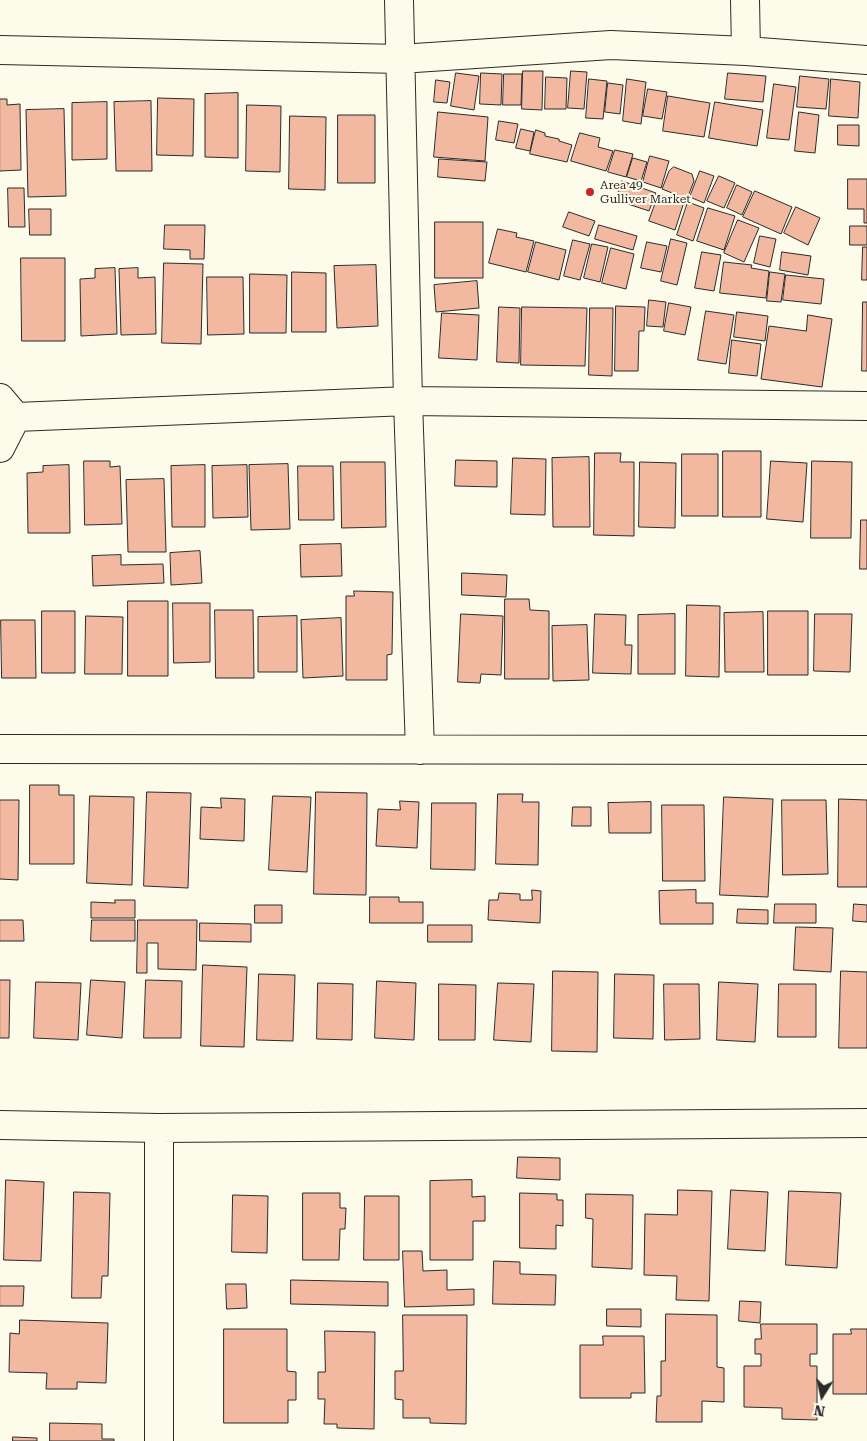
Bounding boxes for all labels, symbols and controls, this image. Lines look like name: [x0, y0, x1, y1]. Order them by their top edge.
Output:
place label: Area 49 Gulliver Market: [600, 178, 691, 206]
marker: Area 49 Gulliver Market: [584, 186, 596, 198]
north arrow: [797, 1371, 847, 1421]
text: N: [813, 1402, 826, 1420]

